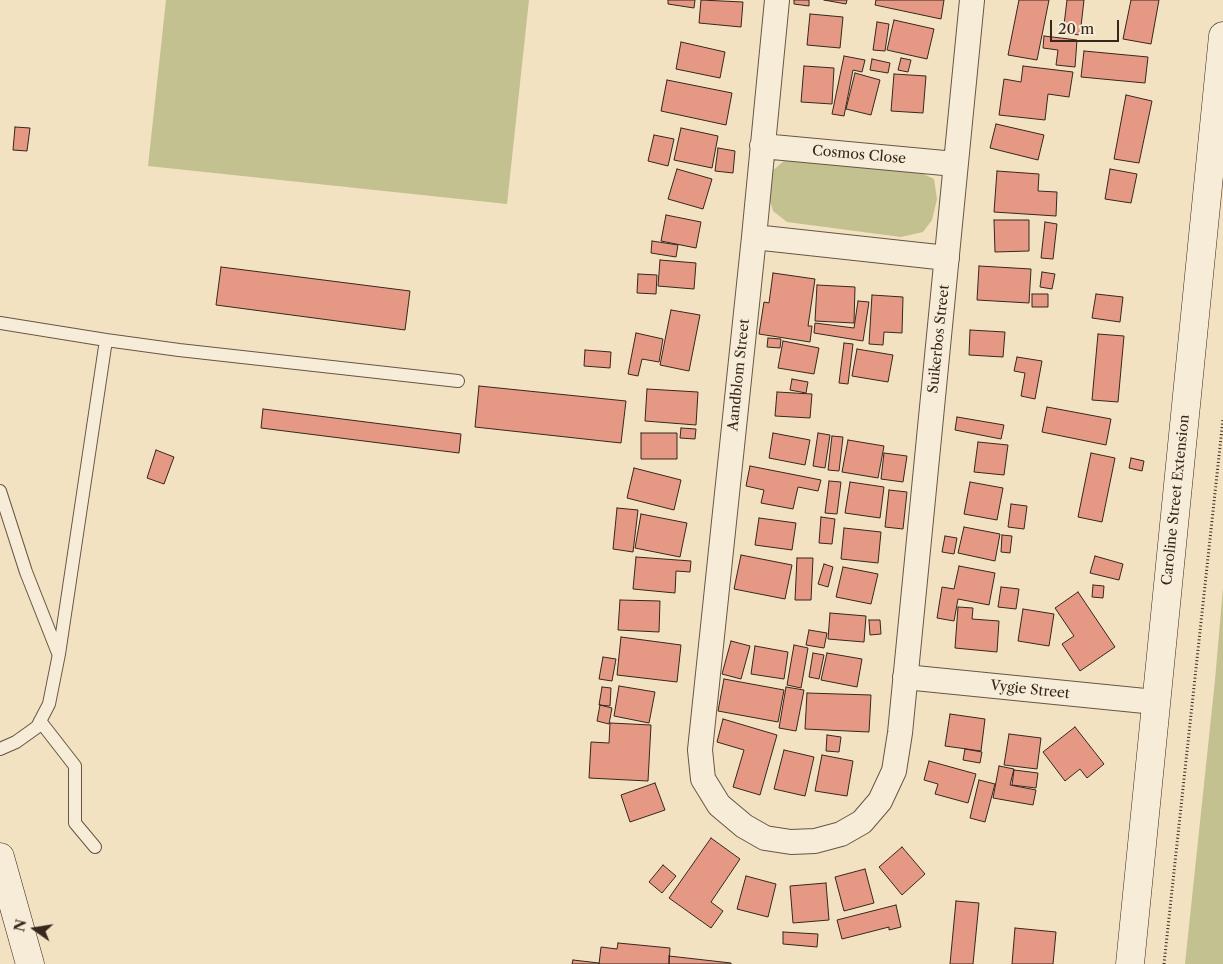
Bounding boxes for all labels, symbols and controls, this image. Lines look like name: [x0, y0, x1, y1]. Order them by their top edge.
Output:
scale bar: [1053, 10, 1122, 42]
text: 20 m: [1058, 19, 1094, 38]
street label: Cosmos Close: [811, 143, 907, 167]
street label: Suikerbos Street: [925, 284, 953, 394]
street label: Aandblom Street: [725, 318, 753, 432]
street label: Caroline Street Extension: [1159, 414, 1193, 586]
street label: Vygie Street: [989, 677, 1071, 703]
north arrow: [10, 904, 60, 954]
text: N: [10, 918, 31, 934]

